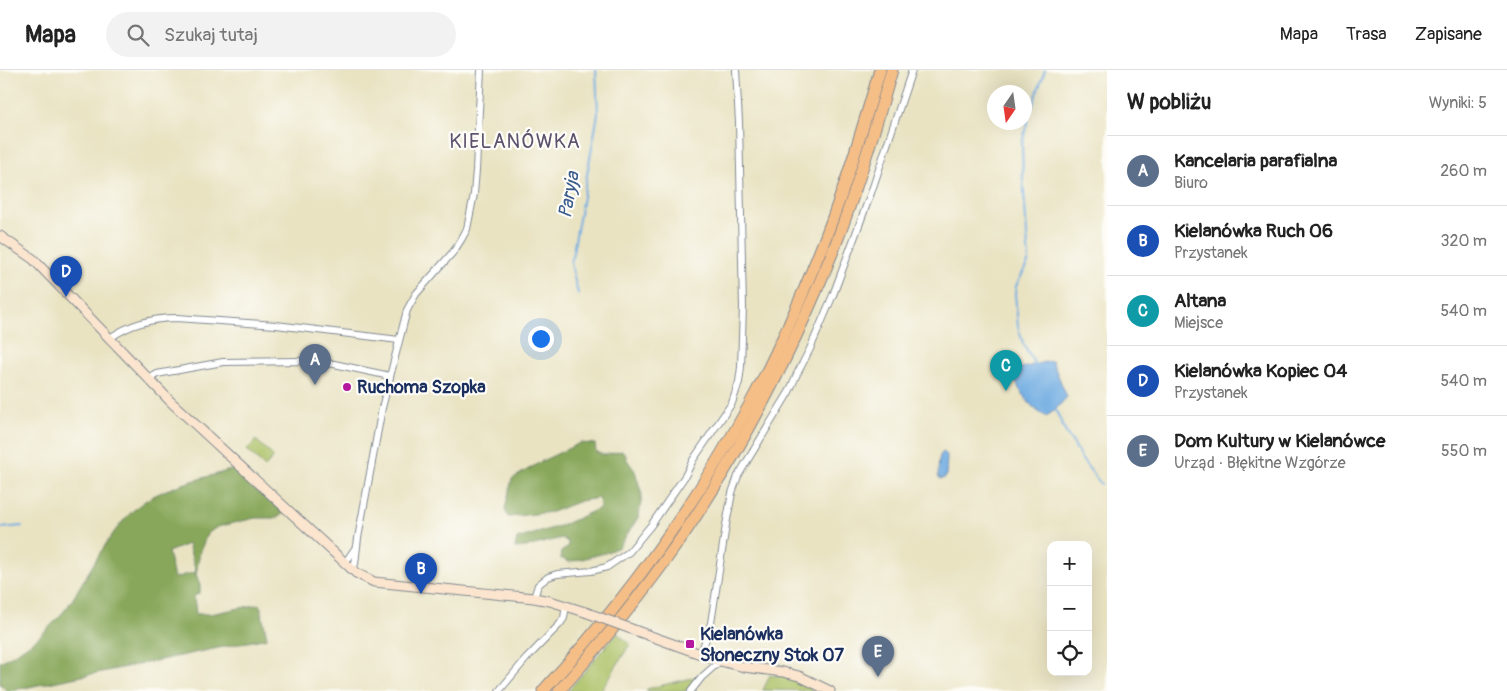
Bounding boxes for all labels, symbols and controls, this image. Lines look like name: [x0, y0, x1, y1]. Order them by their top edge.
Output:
search box: [106, 12, 456, 57]
text: Mapa: [25, 20, 76, 49]
icon: search: [124, 21, 152, 49]
text: Szukaj tutaj: [164, 23, 258, 47]
text: Mapa: [1280, 23, 1318, 46]
text: Trasa: [1346, 23, 1387, 46]
text: Zapisane: [1415, 23, 1482, 46]
north arrow: [987, 85, 1032, 130]
text: W pobliżu: [1127, 89, 1211, 116]
text: Wyniki: 5: [1429, 93, 1487, 113]
district label: KIELANÓWKA: [449, 129, 581, 154]
text: Kancelaria parafialna: [1174, 149, 1337, 173]
text: A: [1138, 161, 1148, 181]
text: 260 m: [1440, 161, 1487, 181]
water label: Paryja: [553, 169, 585, 220]
text: Biuro: [1174, 173, 1208, 193]
text: Kielanówka Ruch 06: [1174, 219, 1333, 243]
text: B: [1138, 231, 1148, 251]
text: 320 m: [1441, 231, 1487, 251]
text: Przystanek: [1174, 243, 1248, 263]
pin: D: [50, 256, 82, 297]
text: Altana: [1174, 289, 1226, 313]
text: C: [1138, 301, 1148, 321]
text: 540 m: [1440, 301, 1487, 321]
text: Miejsce: [1174, 313, 1223, 333]
your location: [528, 326, 554, 352]
pin: A: [299, 344, 331, 385]
pin: C: [990, 350, 1022, 391]
text: Kielanówka Kopiec 04: [1174, 359, 1347, 383]
text: D: [1138, 371, 1148, 391]
text: 540 m: [1440, 371, 1487, 391]
place label: Ruchoma Szopka: [357, 376, 486, 399]
marker: Ruchoma Szopka: [341, 381, 353, 393]
text: Przystanek: [1174, 383, 1248, 403]
text: Dom Kultury w Kielanówce: [1174, 429, 1385, 453]
text: E: [1139, 441, 1147, 461]
text: 550 m: [1441, 441, 1487, 461]
text: Urząd · Błękitne Wzgórze: [1174, 453, 1346, 473]
map controls: [1047, 541, 1092, 676]
button: +: [1047, 541, 1092, 586]
pin: B: [405, 553, 437, 594]
button: −: [1047, 586, 1092, 631]
place label: Kielanówka Słoneczny Stok 07: [700, 623, 845, 667]
button: locate: [1047, 631, 1092, 676]
pin: E: [862, 636, 894, 677]
marker: Kielanówka Słoneczny Stok 07: [684, 638, 696, 650]

